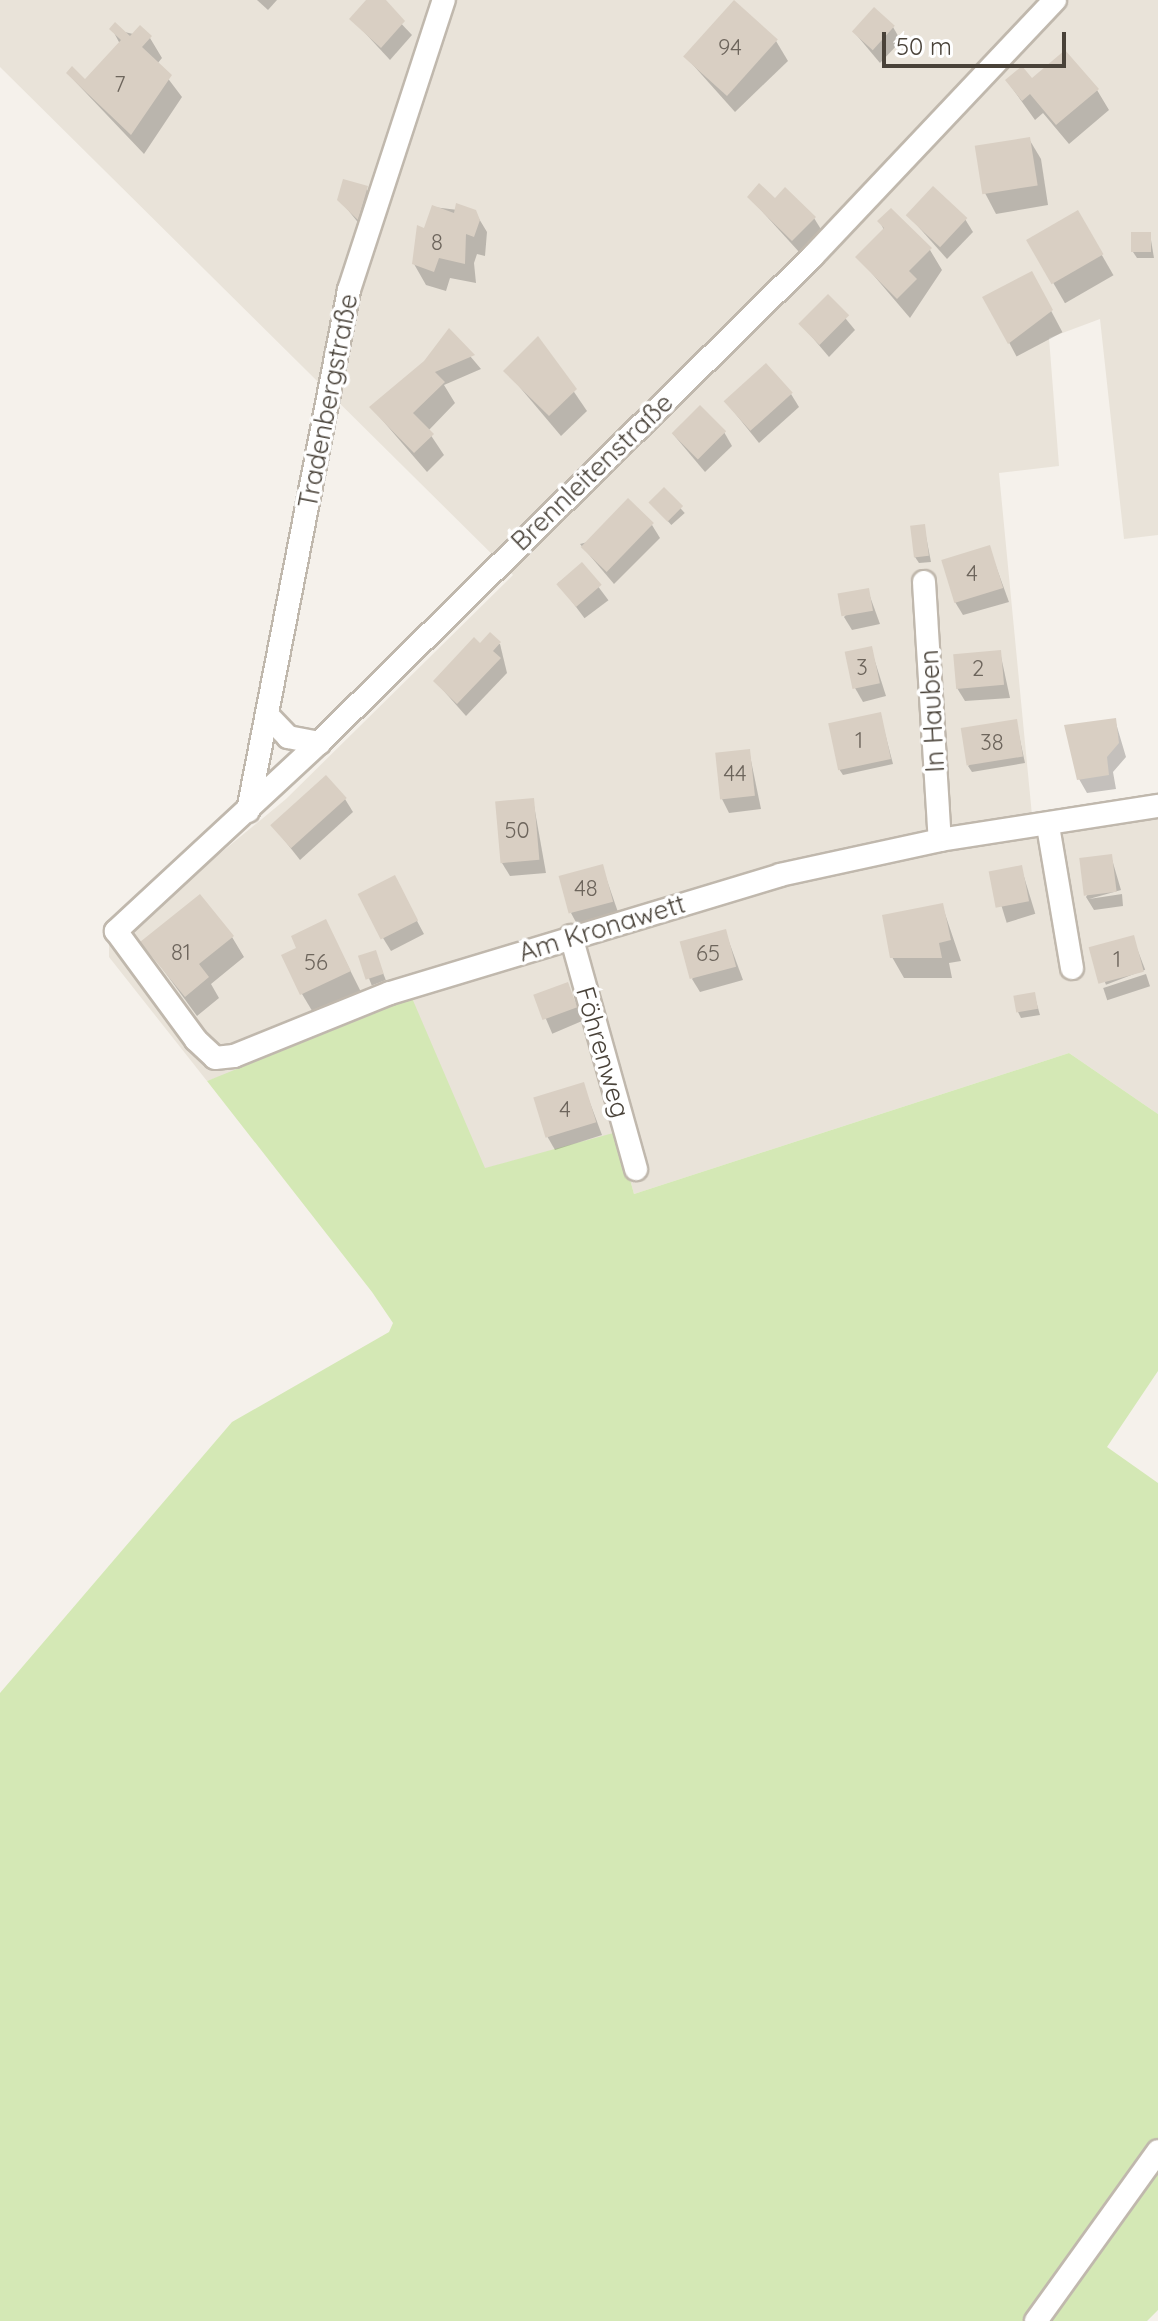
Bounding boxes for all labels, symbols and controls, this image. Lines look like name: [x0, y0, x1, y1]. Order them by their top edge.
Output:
scale bar: [886, 16, 1070, 66]
text: 50 m: [896, 31, 952, 61]
house number: 94: [718, 35, 742, 61]
house number: 7: [114, 72, 126, 98]
house number: 8: [431, 230, 443, 256]
street label: Tradenbergstraße: [292, 291, 364, 511]
street label: Brennleitenstraße: [505, 387, 679, 557]
house number: 4: [966, 561, 978, 587]
street label: In Hauben: [913, 649, 951, 773]
house number: 3: [856, 655, 868, 681]
house number: 2: [972, 656, 984, 682]
house number: 1: [855, 728, 863, 754]
house number: 38: [980, 730, 1004, 756]
house number: 44: [723, 761, 747, 787]
house number: 50: [504, 818, 530, 844]
house number: 48: [574, 876, 598, 902]
street label: Am Kronawett: [515, 888, 689, 968]
house number: 81: [171, 940, 191, 966]
house number: 65: [696, 941, 720, 967]
house number: 1: [1113, 947, 1121, 973]
house number: 56: [304, 950, 328, 976]
street label: Föhrenweg: [569, 983, 637, 1121]
house number: 4: [559, 1097, 571, 1123]

